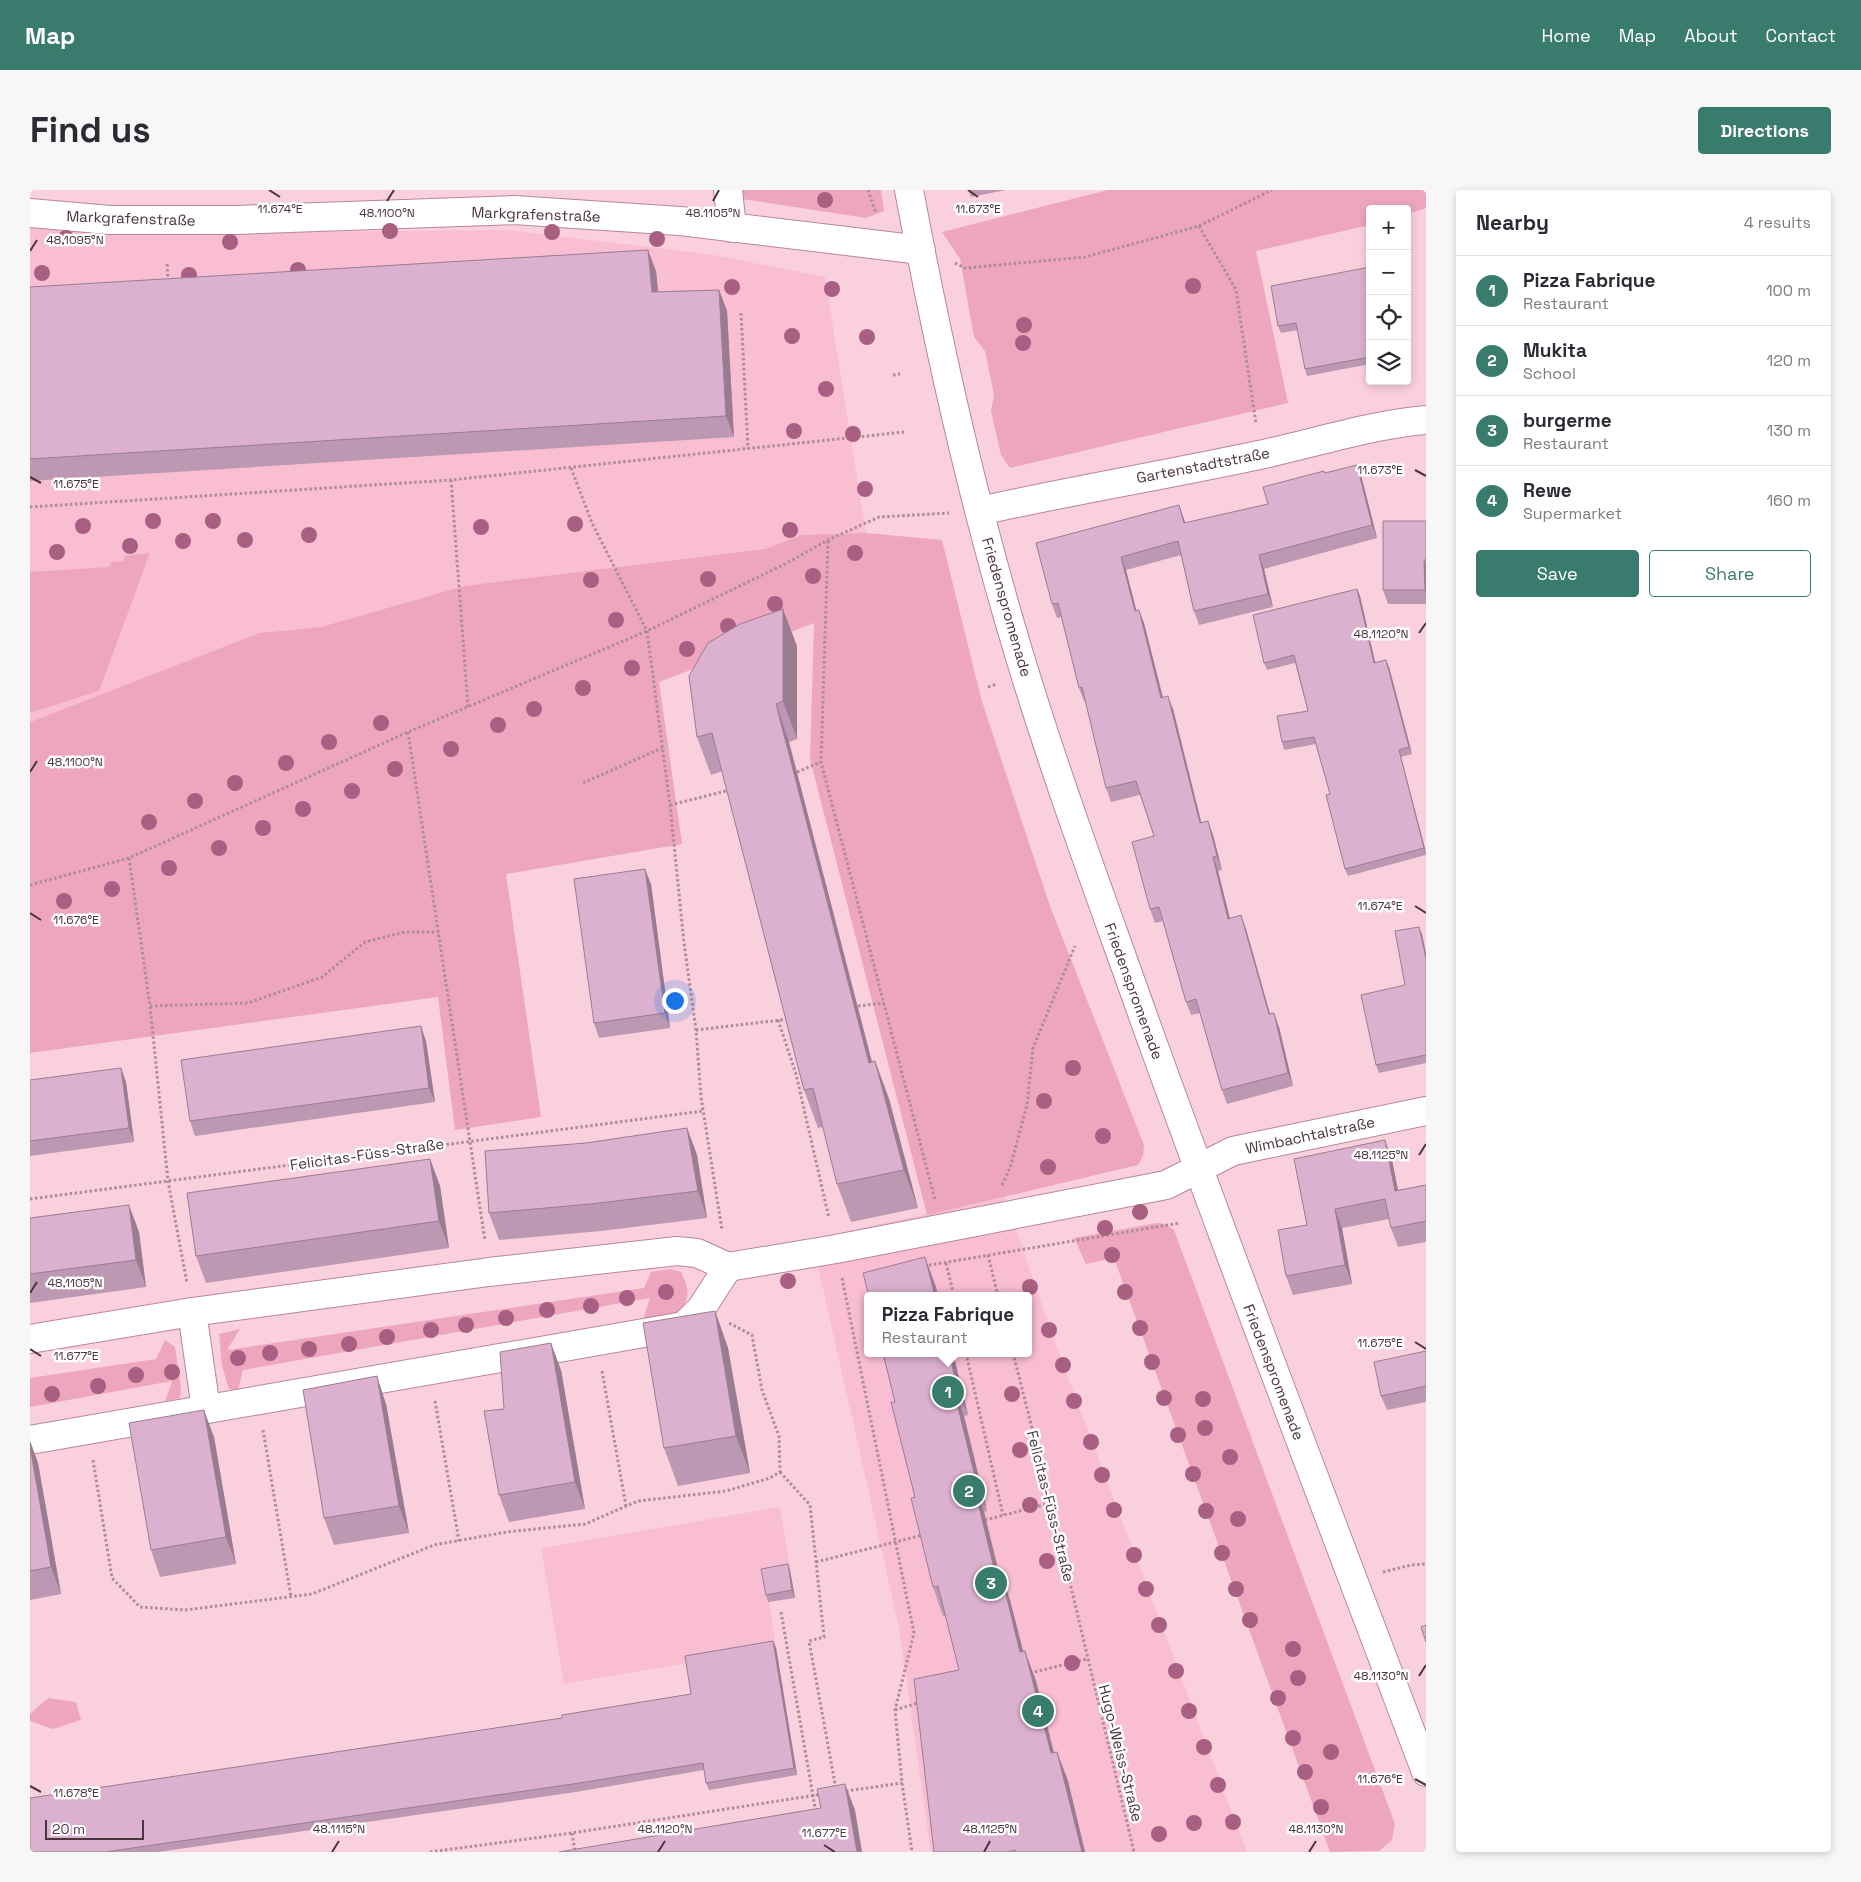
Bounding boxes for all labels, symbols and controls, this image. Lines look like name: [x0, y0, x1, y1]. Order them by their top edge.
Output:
text: Map: [25, 20, 75, 51]
text: Home: [1542, 24, 1591, 47]
text: Map: [1619, 24, 1656, 47]
text: About: [1684, 24, 1738, 47]
text: Contact: [1766, 24, 1836, 47]
button: Directions: [1698, 107, 1831, 154]
text: Find us: [30, 108, 151, 152]
text: 11.674°E: [257, 201, 303, 217]
text: 11.673°E: [955, 201, 1001, 217]
street label: Markgrafenstraße: [471, 202, 601, 226]
text: 48.1100°N: [359, 205, 415, 221]
text: 48.1105°N: [686, 205, 740, 221]
map controls: [1366, 205, 1411, 385]
button: +: [1366, 205, 1411, 250]
street label: Markgrafenstraße: [66, 206, 196, 230]
text: Nearby: [1476, 209, 1549, 236]
text: 4 results: [1744, 212, 1811, 233]
text: 48.1095°N: [46, 232, 104, 248]
button: −: [1366, 250, 1411, 295]
text: Pizza Fabrique: [1523, 268, 1656, 293]
text: 1: [1488, 280, 1496, 301]
text: 100 m: [1766, 280, 1811, 301]
text: Restaurant: [1523, 293, 1609, 314]
button: locate: [1366, 295, 1411, 340]
text: Mukita: [1523, 338, 1587, 363]
button: layers: [1366, 340, 1411, 385]
text: 2: [1487, 350, 1497, 371]
text: 120 m: [1767, 350, 1811, 371]
text: School: [1523, 363, 1576, 384]
text: burgerme: [1523, 408, 1612, 433]
text: 3: [1487, 420, 1497, 441]
text: 130 m: [1767, 420, 1811, 441]
text: Restaurant: [1523, 433, 1609, 454]
street label: Gartenstadtstraße: [1135, 443, 1271, 487]
text: 11.673°E: [1357, 462, 1403, 478]
text: 11.675°E: [53, 476, 99, 492]
text: Rewe: [1523, 478, 1572, 503]
text: 4: [1487, 490, 1497, 511]
text: 160 m: [1766, 490, 1811, 511]
text: Supermarket: [1523, 503, 1622, 524]
street label: Friedenspromenade: [978, 535, 1036, 679]
button: Save: [1476, 550, 1639, 597]
button: Share: [1649, 550, 1811, 597]
text: 48.1120°N: [1353, 626, 1409, 642]
text: 48.1100°N: [47, 754, 103, 770]
text: 11.674°E: [1357, 898, 1403, 914]
text: 11.676°E: [53, 912, 99, 928]
street label: Friedenspromenade: [1100, 920, 1168, 1062]
your location: [662, 988, 688, 1014]
street label: Wimbachtalstraße: [1244, 1112, 1377, 1158]
street label: Felicitas-Füss-Straße: [289, 1134, 445, 1174]
text: 48.1125°N: [1354, 1147, 1408, 1163]
text: 48.1105°N: [48, 1275, 102, 1291]
popup: [864, 1292, 1032, 1357]
street label: Friedenspromenade: [1239, 1301, 1309, 1443]
text: Pizza Fabrique: [882, 1302, 1014, 1327]
text: Restaurant: [882, 1327, 968, 1348]
text: 11.675°E: [1357, 1335, 1403, 1351]
text: 11.677°E: [54, 1348, 99, 1364]
pin: 1: [932, 1373, 964, 1411]
street label: Felicitas-Füss-Straße: [1023, 1428, 1079, 1584]
pin: 2: [953, 1472, 985, 1510]
pin: 3: [975, 1564, 1007, 1602]
text: 48.1130°N: [1353, 1668, 1409, 1684]
street label: Hugo-Weiss-Straße: [1095, 1682, 1147, 1824]
pin: 4: [1022, 1692, 1054, 1730]
text: 11.676°E: [1357, 1771, 1403, 1787]
text: 11.678°E: [53, 1785, 99, 1801]
scale bar: [45, 1817, 144, 1840]
text: 20 m: [52, 1820, 85, 1838]
text: 48.1115°N: [313, 1821, 365, 1837]
text: 48.1120°N: [637, 1821, 693, 1837]
text: 48.1125°N: [963, 1821, 1017, 1837]
text: 48.1130°N: [1288, 1821, 1344, 1837]
text: 11.677°E: [802, 1825, 847, 1841]

